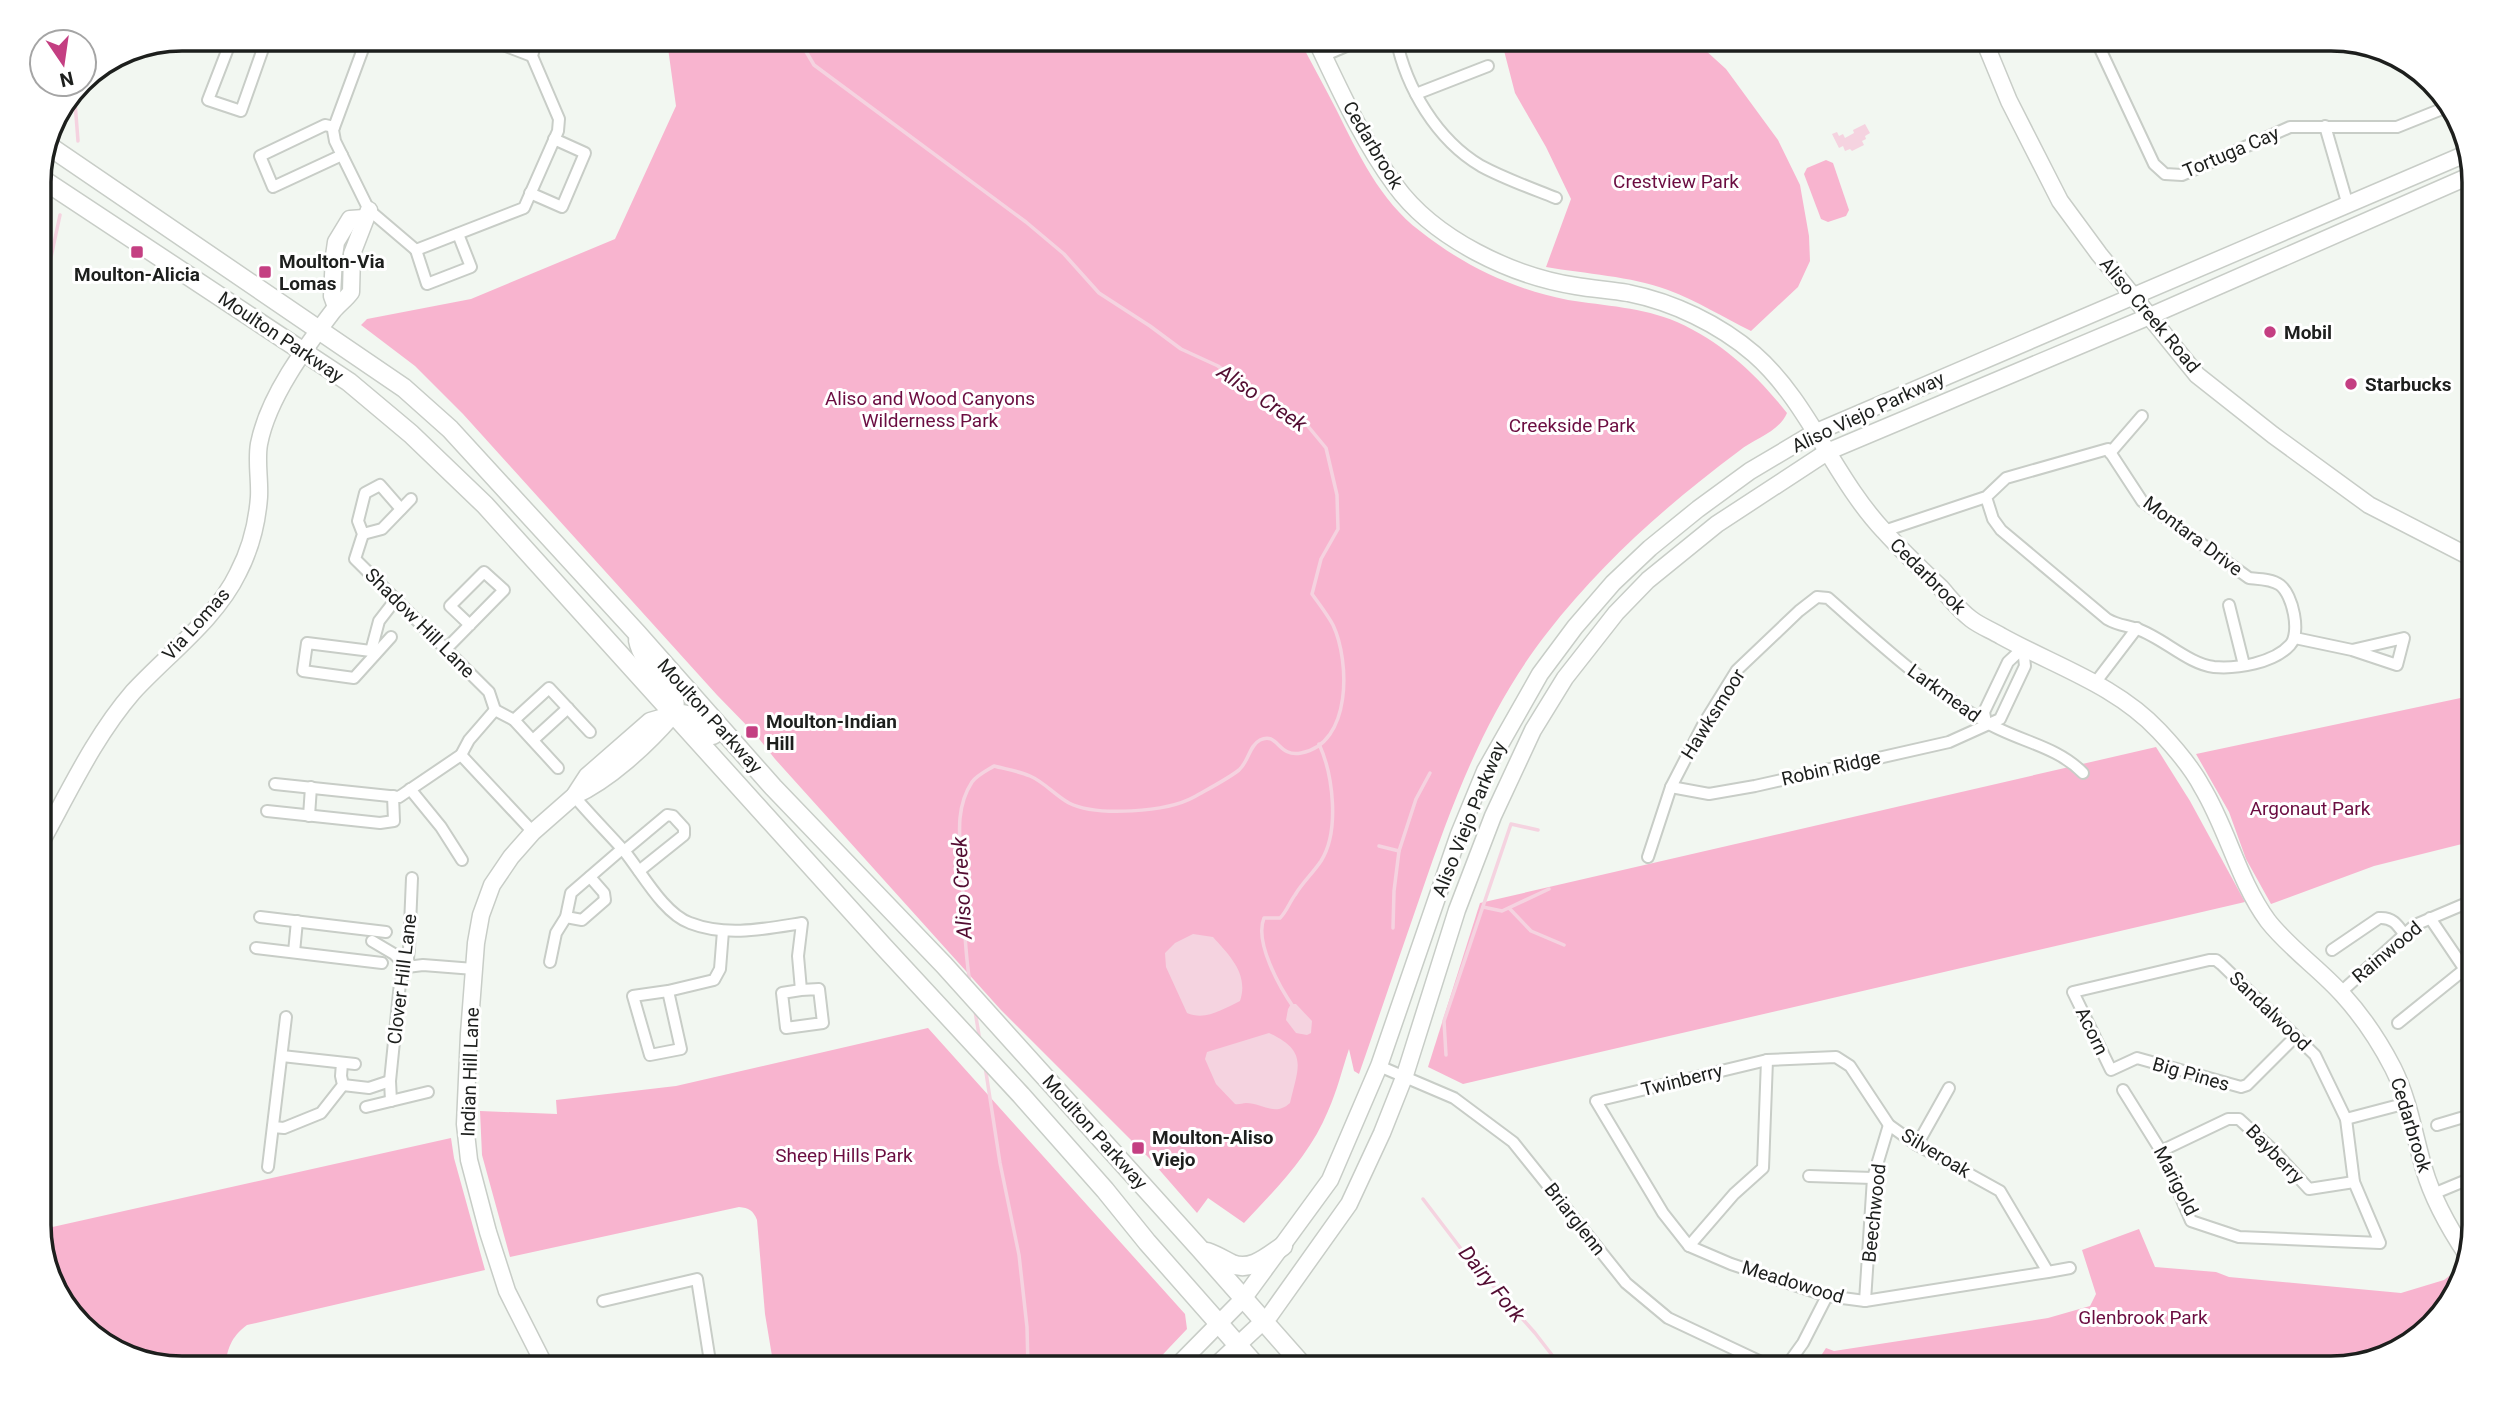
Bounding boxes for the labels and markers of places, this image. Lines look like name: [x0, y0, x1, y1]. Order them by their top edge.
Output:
marker: Moulton-Alicia: [129, 244, 145, 260]
place label: Moulton-Via Lomas: [279, 250, 385, 295]
place label: Moulton-Alicia: [74, 263, 200, 286]
marker: Moulton-Via Lomas: [257, 264, 273, 280]
place label: Mobil: [2284, 321, 2332, 344]
marker: Mobil: [2262, 324, 2278, 340]
place label: Starbucks: [2365, 373, 2452, 396]
marker: Starbucks: [2343, 376, 2359, 392]
place label: Moulton-Indian Hill: [766, 710, 897, 755]
marker: Moulton-Indian Hill: [744, 724, 760, 740]
place label: Moulton-Aliso Viejo: [1152, 1126, 1274, 1171]
marker: Moulton-Aliso Viejo: [1130, 1140, 1146, 1156]

